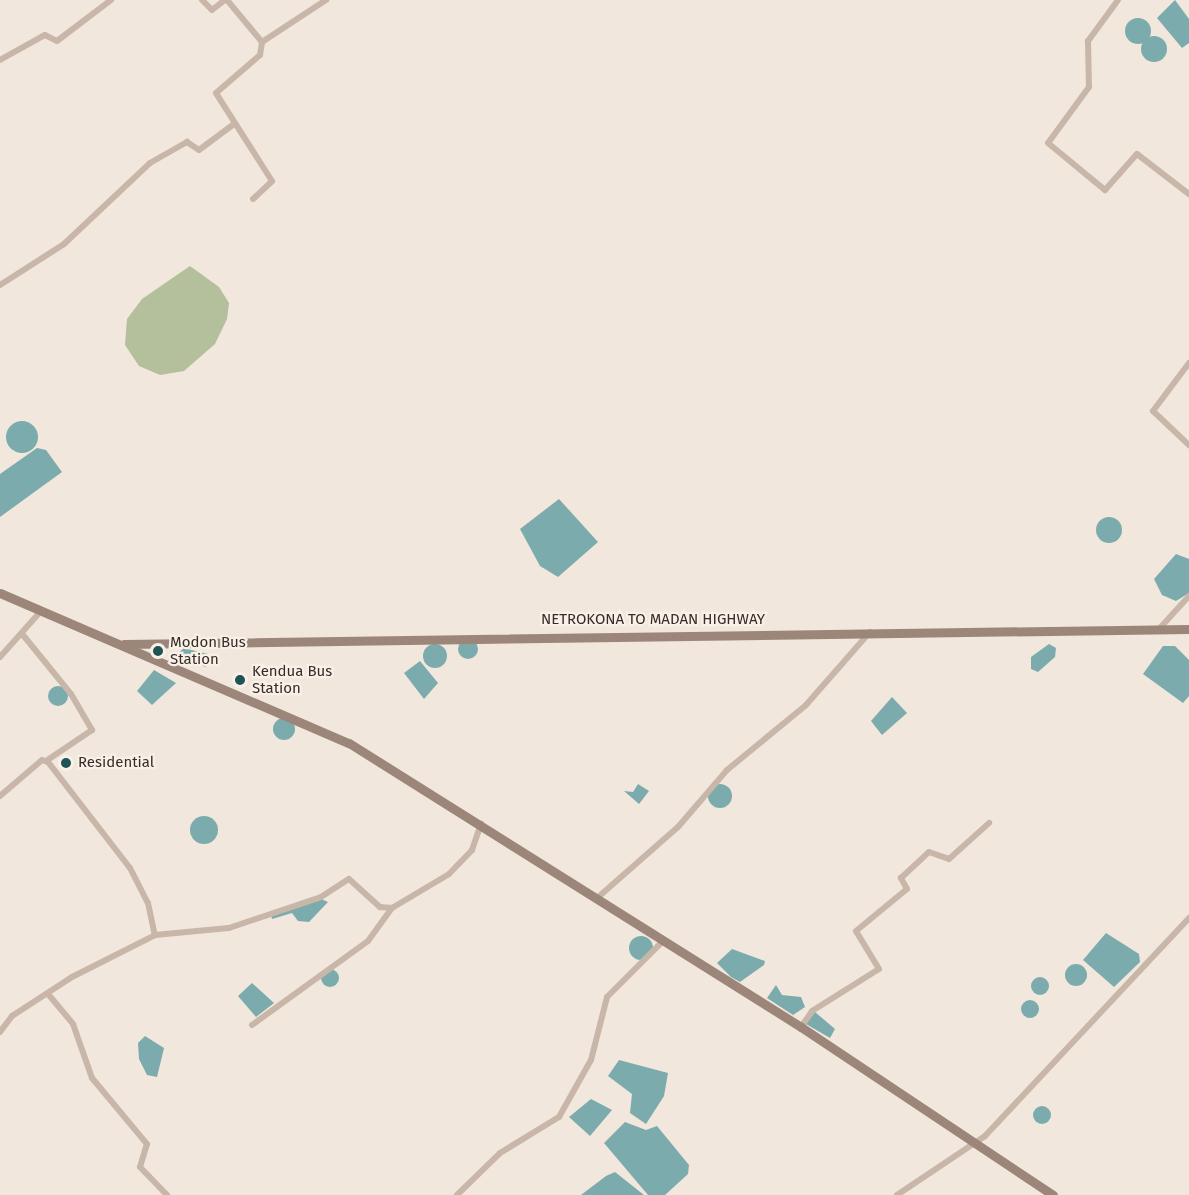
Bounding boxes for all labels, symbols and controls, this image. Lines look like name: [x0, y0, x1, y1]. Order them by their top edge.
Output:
street label: NETROKONA TO MADAN HIGHWAY: [541, 611, 765, 629]
place label: Modon Bus Station: [170, 633, 246, 668]
marker: Modon Bus Station: [151, 644, 165, 658]
place label: Kendua Bus Station: [252, 662, 332, 697]
marker: Kendua Bus Station: [233, 673, 247, 687]
place label: Residential: [78, 754, 154, 772]
marker: Residential: [59, 756, 73, 770]

